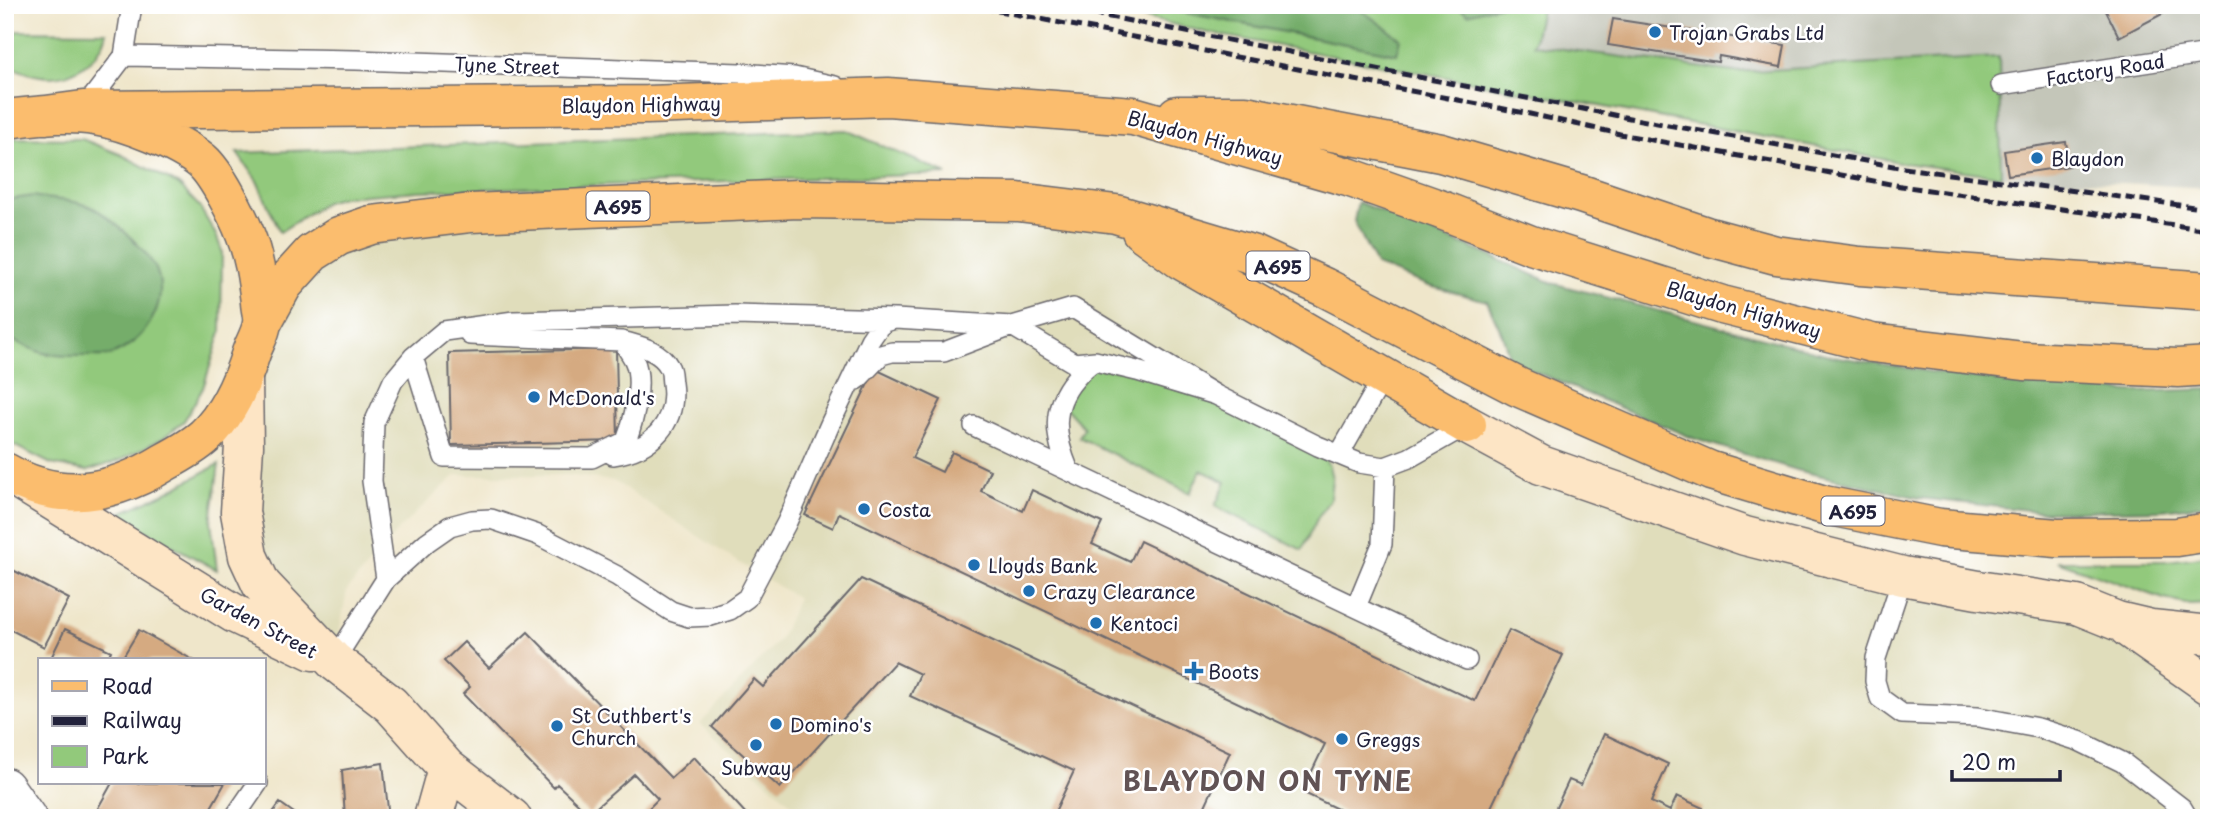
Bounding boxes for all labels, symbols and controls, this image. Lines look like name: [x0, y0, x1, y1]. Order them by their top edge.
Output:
place label: Trojan Grabs Ltd: [1669, 18, 1824, 46]
marker: Trojan Grabs Ltd: [1647, 24, 1663, 40]
street label: Factory Road: [2043, 46, 2167, 92]
street label: Tyne Street: [454, 49, 560, 81]
street label: Blaydon Highway: [561, 89, 721, 119]
street label: Blaydon Highway: [1124, 103, 1286, 171]
place label: Blaydon: [2051, 144, 2124, 172]
marker: Blaydon: [2029, 150, 2045, 166]
road number: A695: [586, 191, 650, 220]
road number: A695: [1246, 252, 1310, 280]
street label: Blaydon Highway: [1663, 274, 1825, 344]
place label: McDonald's: [548, 383, 655, 411]
marker: McDonald's: [526, 389, 542, 405]
place label: Costa: [878, 495, 931, 523]
road number: A695: [1822, 496, 1884, 526]
marker: Costa: [856, 501, 872, 517]
place label: Lloyds Bank: [988, 551, 1098, 579]
marker: Lloyds Bank: [966, 557, 982, 573]
place label: Crazy Clearance: [1043, 577, 1196, 605]
street label: Garden Street: [195, 579, 323, 665]
marker: Crazy Clearance: [1021, 583, 1037, 599]
place label: Kentoci: [1110, 609, 1178, 637]
marker: Kentoci: [1088, 615, 1104, 631]
place label: Boots: [1208, 657, 1259, 685]
legend: [38, 658, 266, 784]
marker: Boots: [1186, 663, 1202, 679]
text: Road: [102, 669, 153, 701]
place label: St Cuthbert's Church: [571, 701, 692, 751]
text: Railway: [102, 703, 182, 735]
place label: Domino's: [790, 710, 872, 738]
marker: Domino's: [768, 716, 784, 732]
marker: St Cuthbert's Church: [549, 718, 565, 734]
place label: Greggs: [1356, 725, 1420, 753]
marker: Greggs: [1334, 731, 1350, 747]
marker: Subway: [748, 737, 764, 753]
text: Park: [102, 739, 149, 771]
scale bar: [1952, 739, 2060, 783]
text: 20 m: [1962, 745, 2016, 777]
place label: Subway: [721, 753, 791, 781]
district label: BLAYDON ON TYNE: [1123, 761, 1413, 800]

